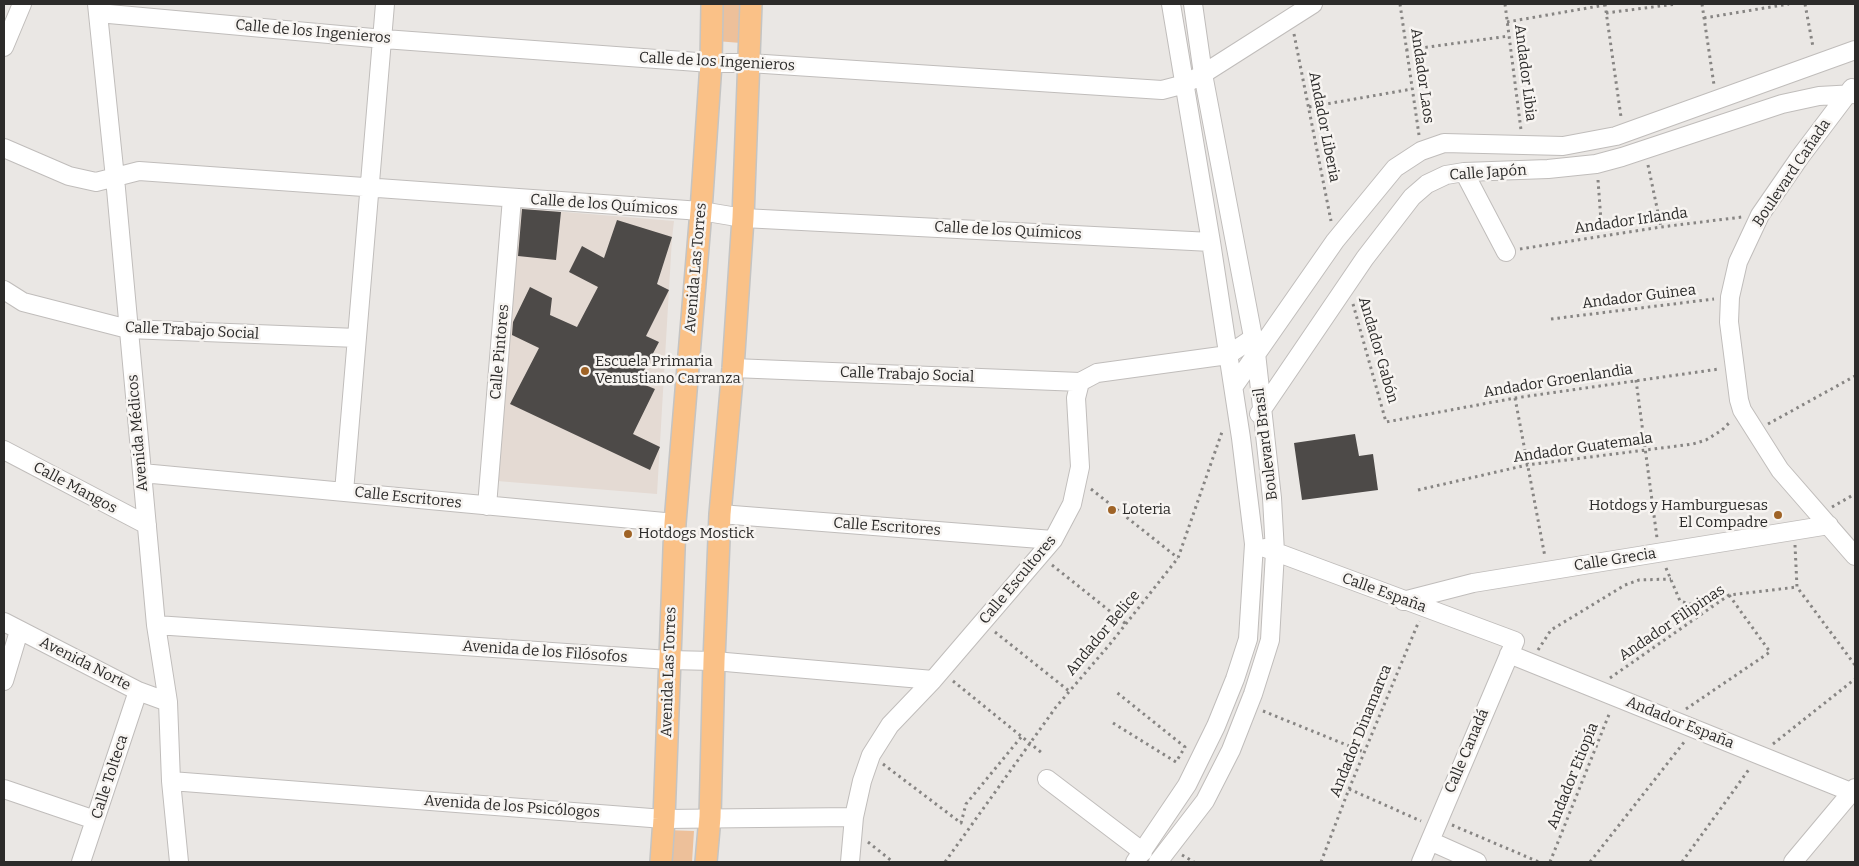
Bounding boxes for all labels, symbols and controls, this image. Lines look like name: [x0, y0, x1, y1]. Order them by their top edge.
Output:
street label: Calle de los Ingenieros: [234, 16, 392, 48]
street label: Andador Libia: [1510, 23, 1540, 123]
street label: Andador Laos: [1406, 27, 1438, 125]
street label: Calle de los Ingenieros: [639, 49, 795, 75]
street label: Andador Liberia: [1304, 70, 1344, 184]
street label: Boulevard Cañada: [1749, 116, 1835, 230]
street label: Calle Japón: [1449, 161, 1527, 185]
street label: Calle de los Químicos: [530, 191, 678, 219]
street label: Avenida Las Torres: [681, 202, 711, 334]
street label: Andador Irlanda: [1573, 204, 1689, 238]
street label: Calle de los Químicos: [934, 218, 1082, 244]
street label: Andador Guinea: [1581, 281, 1697, 313]
street label: Andador Gabón: [1354, 295, 1402, 405]
street label: Calle Pintores: [487, 304, 513, 400]
street label: Calle Trabajo Social: [124, 318, 260, 344]
place label: Escuela Primaria Venustiano Carranza: [595, 353, 741, 388]
street label: Andador Groenlandia: [1482, 360, 1634, 402]
street label: Calle Trabajo Social: [839, 364, 975, 386]
marker: Escuela Primaria Venustiano Carranza: [579, 365, 591, 377]
street label: Avenida Médicos: [124, 374, 152, 492]
street label: Boulevard Brasil: [1250, 387, 1282, 501]
street label: Andador Guatemala: [1512, 429, 1654, 467]
street label: Calle Mangos: [30, 458, 120, 518]
street label: Calle Escritores: [354, 483, 462, 513]
place label: Hotdogs y Hamburguesas El Compadre: [1589, 497, 1768, 532]
place label: Loteria: [1122, 501, 1171, 519]
marker: Loteria: [1106, 504, 1118, 516]
marker: Hotdogs y Hamburguesas El Compadre: [1772, 509, 1784, 521]
street label: Calle Escritores: [833, 514, 941, 540]
place label: Hotdogs Mostick: [638, 525, 754, 543]
marker: Hotdogs Mostick: [622, 528, 634, 540]
street label: Calle Escultores: [976, 532, 1060, 628]
street label: Calle Grecia: [1573, 545, 1657, 575]
street label: Calle España: [1339, 569, 1429, 617]
street label: Andador Filipinas: [1616, 581, 1728, 665]
street label: Andador Belice: [1062, 587, 1144, 679]
street label: Avenida Las Torres: [658, 606, 680, 738]
street label: Avenida Norte: [36, 633, 134, 695]
street label: Avenida de los Filósofos: [462, 637, 628, 667]
street label: Andador Dinamarca: [1326, 662, 1396, 800]
street label: Andador España: [1623, 693, 1737, 753]
street label: Calle Canadá: [1441, 706, 1493, 796]
street label: Andador Etiopía: [1544, 720, 1602, 832]
street label: Calle Tolteca: [88, 733, 132, 821]
street label: Avenida de los Psicólogos: [424, 792, 600, 822]

